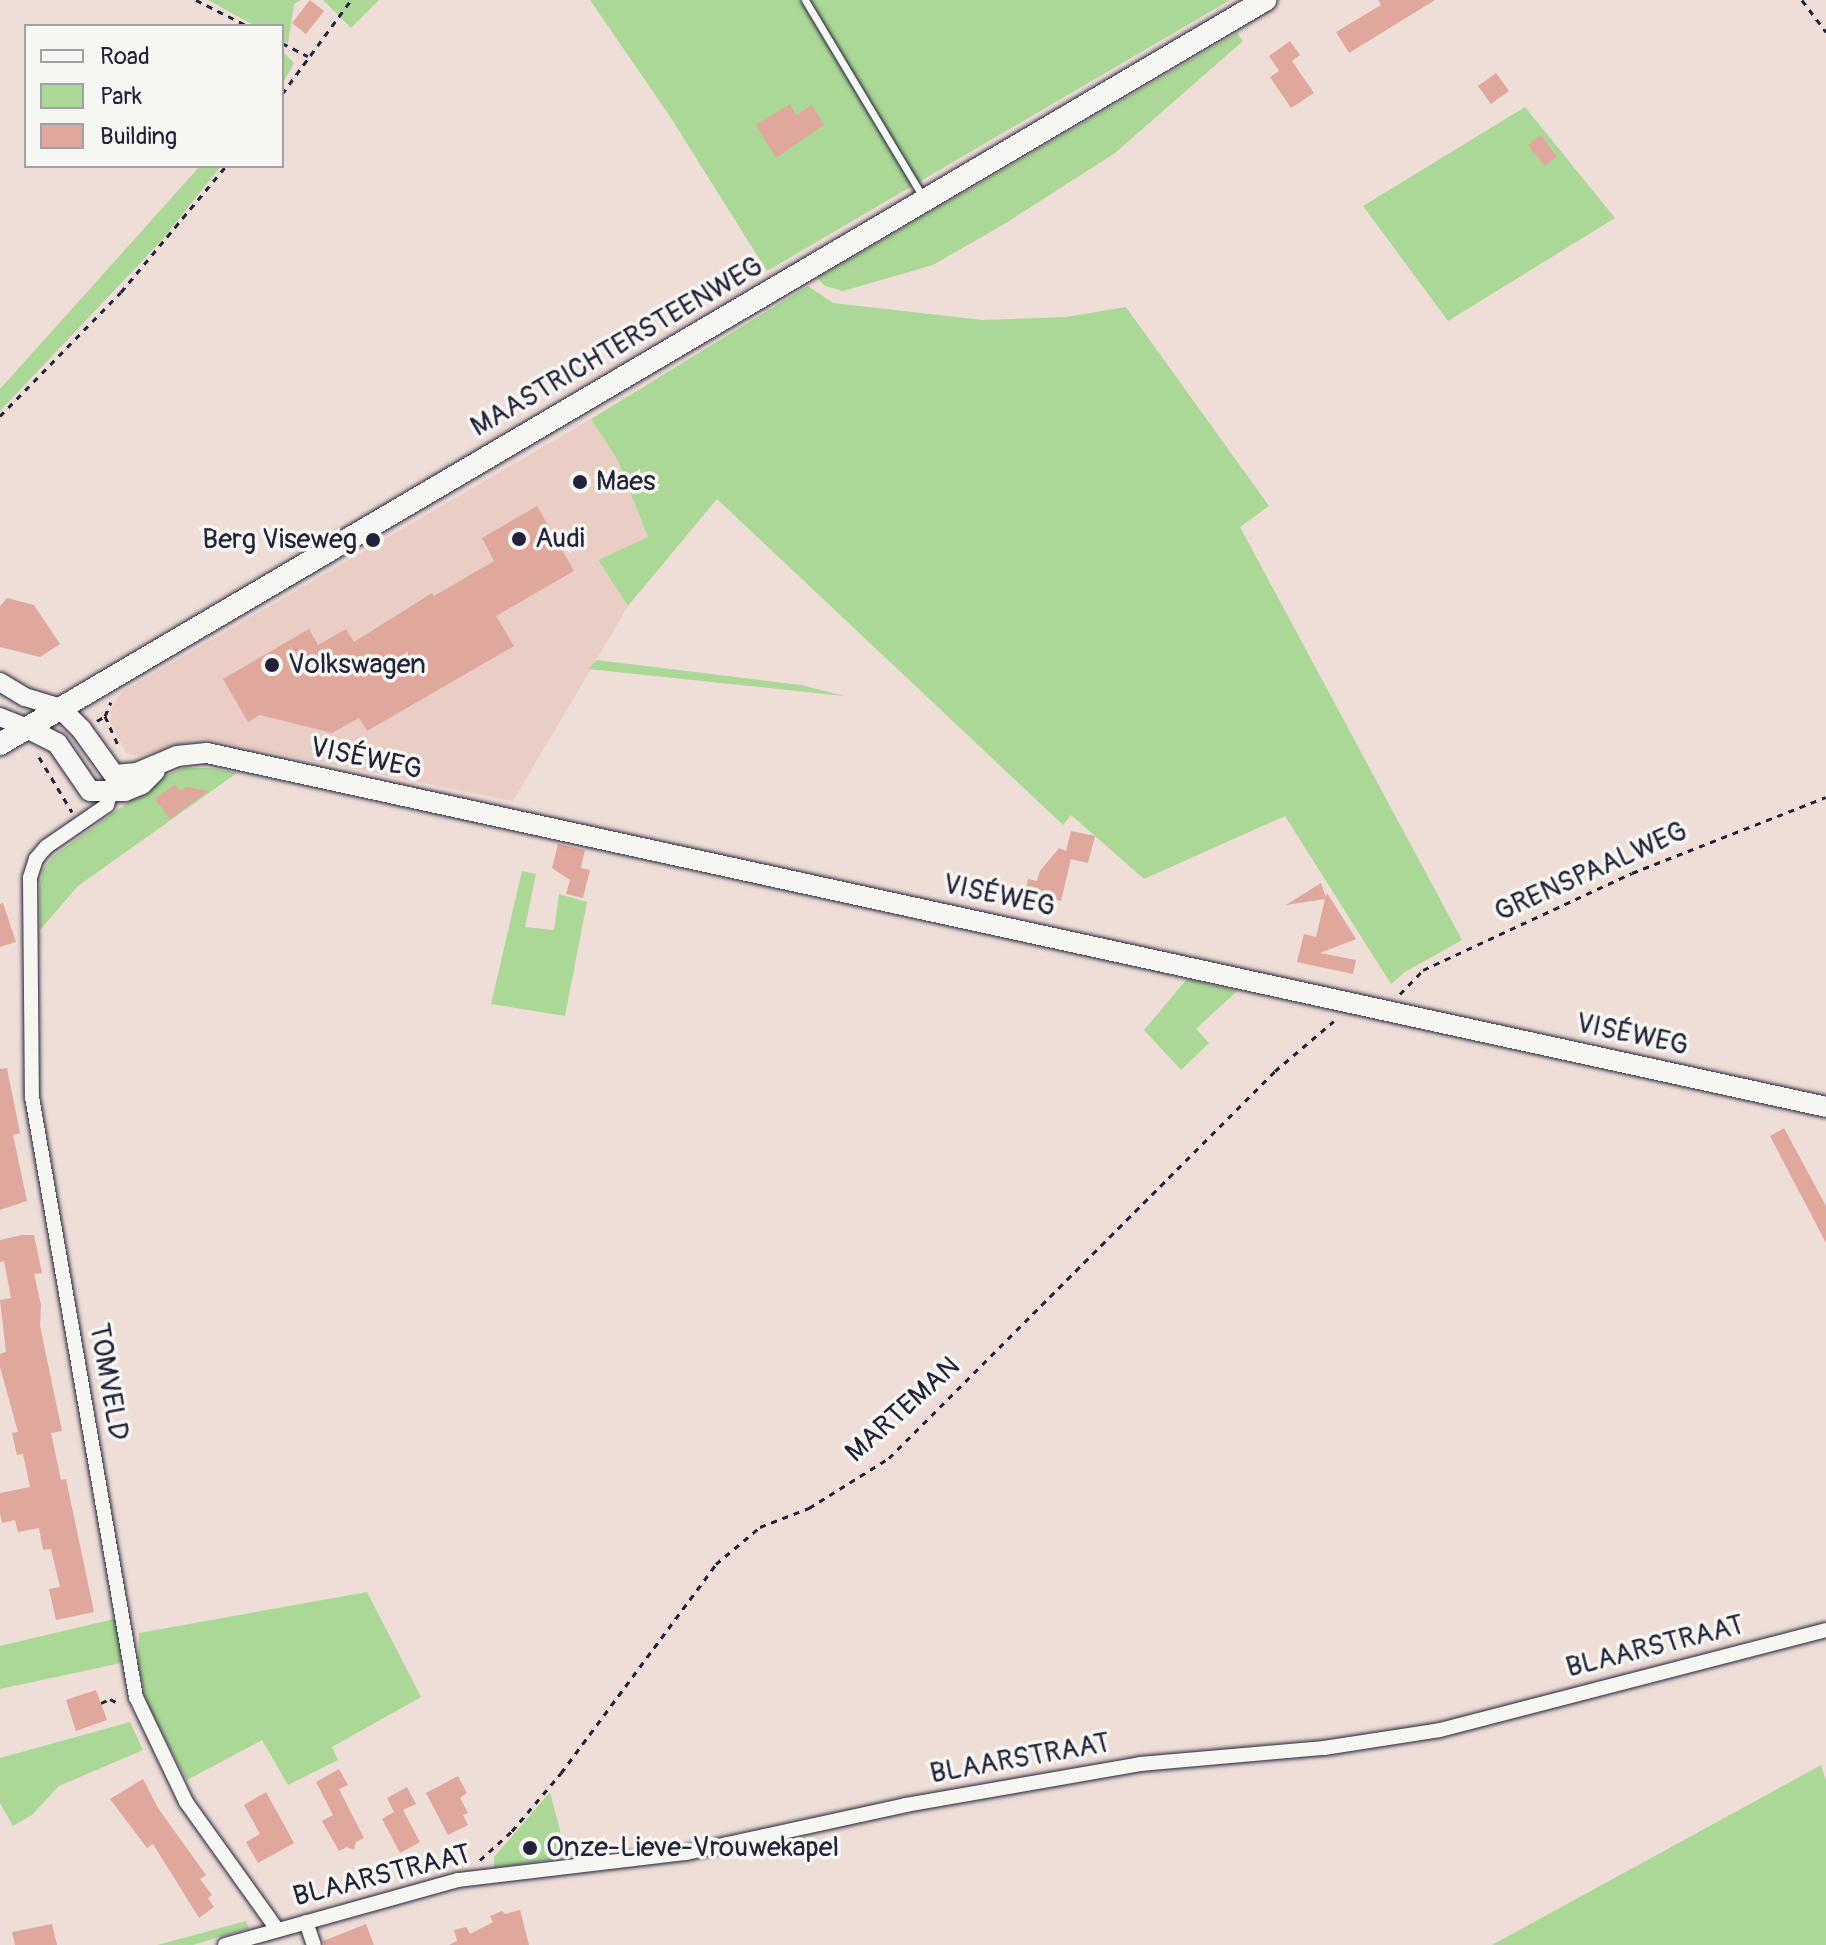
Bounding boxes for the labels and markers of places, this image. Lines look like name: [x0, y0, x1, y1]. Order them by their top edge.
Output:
place label: Maes: [596, 465, 655, 499]
marker: Maes: [571, 473, 589, 491]
place label: Audi: [535, 522, 585, 556]
place label: Berg Viseweg: [202, 523, 357, 557]
marker: Audi: [510, 530, 528, 548]
marker: Berg Viseweg: [364, 531, 382, 549]
place label: Volkswagen: [288, 648, 426, 682]
marker: Volkswagen: [263, 656, 281, 674]
place label: Onze-Lieve-Vrouwekapel: [546, 1831, 839, 1865]
marker: Onze-Lieve-Vrouwekapel: [521, 1839, 539, 1857]

